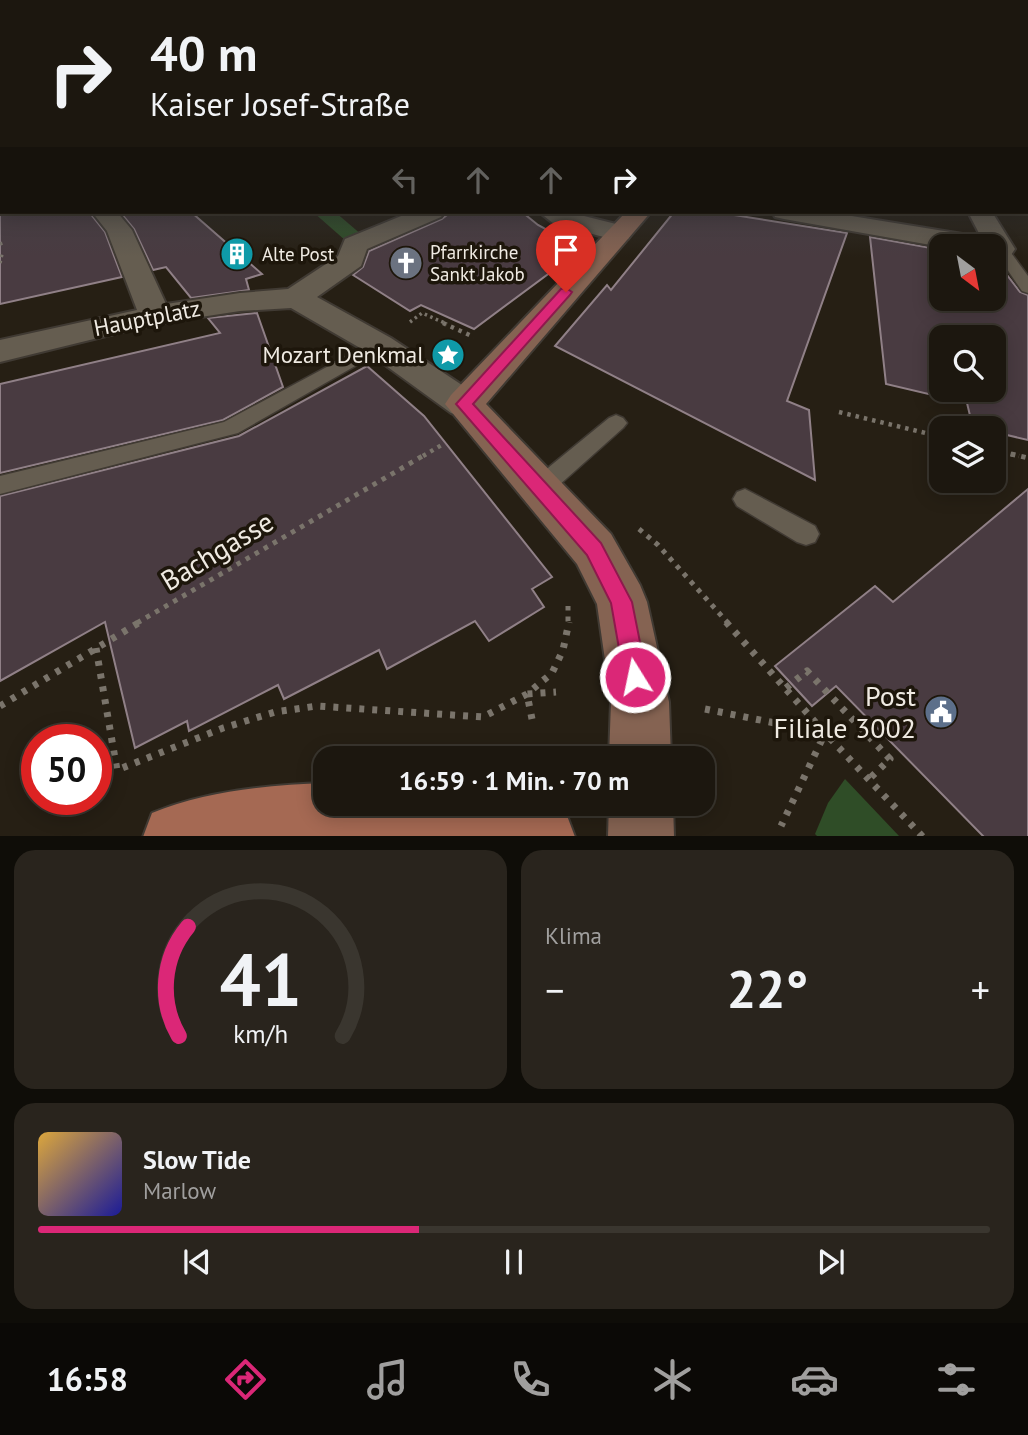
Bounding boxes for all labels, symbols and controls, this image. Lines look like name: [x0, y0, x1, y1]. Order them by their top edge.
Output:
text: 40 m: [150, 21, 257, 85]
icon: right: [35, 28, 126, 119]
text: Kaiser Josef-Straße: [150, 83, 410, 125]
icon: left: [386, 161, 424, 199]
icon: ahead: [459, 161, 497, 199]
icon: ahead: [532, 161, 570, 199]
icon: right: [605, 161, 643, 199]
pin: [536, 220, 596, 292]
icon: arrive: [547, 231, 585, 269]
north arrow: [929, 234, 1006, 312]
map controls: [929, 234, 1006, 493]
building icon: Alte Post: [218, 235, 256, 273]
place label: Pfarrkirche Sankt Jakob: [430, 240, 525, 286]
place label: Alte Post: [262, 242, 335, 266]
church icon: Pfarrkirche Sankt Jakob: [387, 244, 425, 282]
street label: Hauptplatz: [91, 293, 203, 342]
button: search: [929, 325, 1006, 402]
place icon: Mozart Denkmal: [429, 336, 467, 374]
place label: Mozart Denkmal: [263, 340, 424, 369]
button: layers: [929, 416, 1006, 493]
street label: Bachgasse: [154, 503, 280, 599]
position arrow: [598, 640, 672, 714]
place label: Post Filiale 3002: [774, 677, 917, 746]
public building icon: Post Filiale 3002: [922, 693, 960, 731]
speed limit sign: 50: [21, 724, 112, 815]
text: 16:59 · 1 Min. · 70 m: [399, 764, 629, 797]
text: Klima: [545, 921, 602, 950]
text: 41: [219, 932, 302, 1026]
text: 22°: [727, 955, 808, 1022]
text: −: [545, 965, 564, 1014]
text: +: [971, 965, 990, 1014]
text: km/h: [233, 1017, 288, 1049]
text: Slow Tide: [143, 1143, 251, 1176]
text: Marlow: [143, 1176, 216, 1205]
icon: previous: [178, 1243, 216, 1281]
icon: pause: [495, 1243, 533, 1281]
icon: next: [812, 1243, 850, 1281]
icon: directions: [221, 1355, 270, 1404]
icon: music: [363, 1355, 412, 1404]
icon: phone: [506, 1355, 555, 1404]
icon: climate: [648, 1355, 697, 1404]
icon: car: [790, 1355, 839, 1404]
icon: filters: [932, 1355, 981, 1404]
text: 16:58: [47, 1358, 128, 1400]

